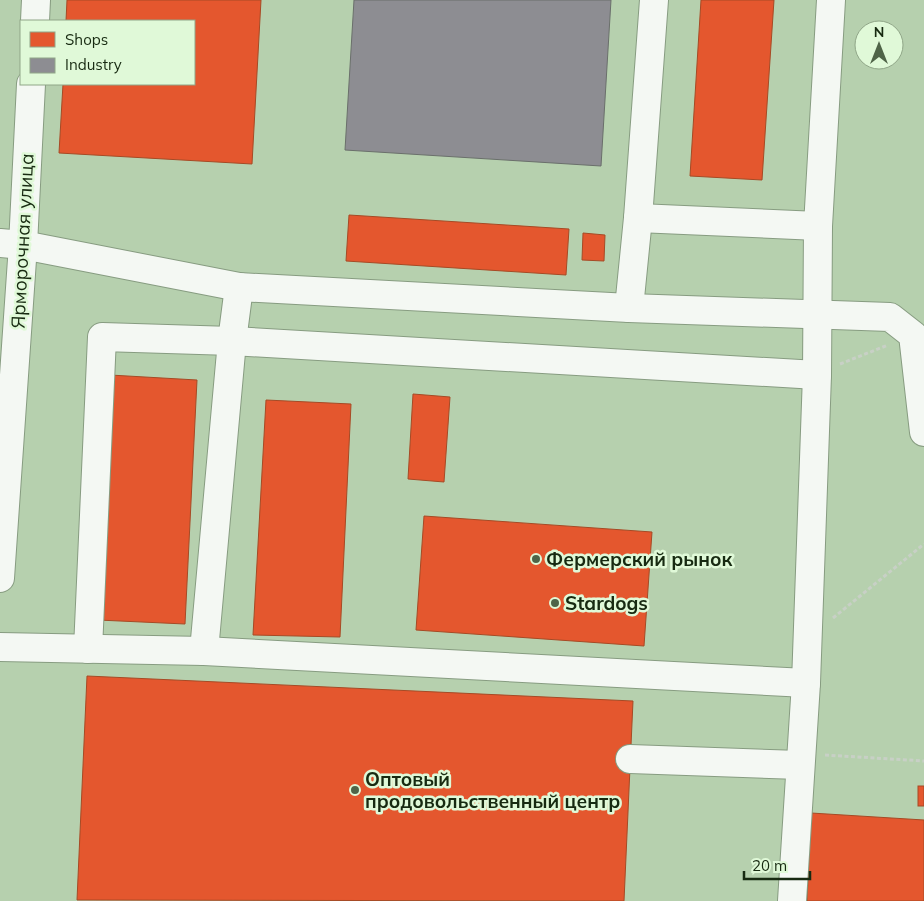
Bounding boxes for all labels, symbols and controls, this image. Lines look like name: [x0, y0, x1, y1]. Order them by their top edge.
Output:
legend: [20, 20, 195, 85]
north arrow: [854, 20, 904, 70]
text: N: [874, 23, 884, 41]
text: Shops: [65, 30, 108, 49]
text: Industry: [65, 55, 122, 74]
street label: Ярморочная улица: [5, 153, 39, 329]
place label: Фермерский рынок: [546, 547, 732, 571]
marker: Фермерский рынок: [530, 553, 542, 565]
place label: Stardogs: [565, 591, 648, 615]
marker: Stardogs: [549, 597, 561, 609]
place label: Оптовый продовольственный центр: [365, 767, 620, 813]
marker: Оптовый продовольственный центр: [349, 784, 361, 796]
scale bar: [744, 848, 810, 880]
text: 20 m: [752, 856, 787, 875]

